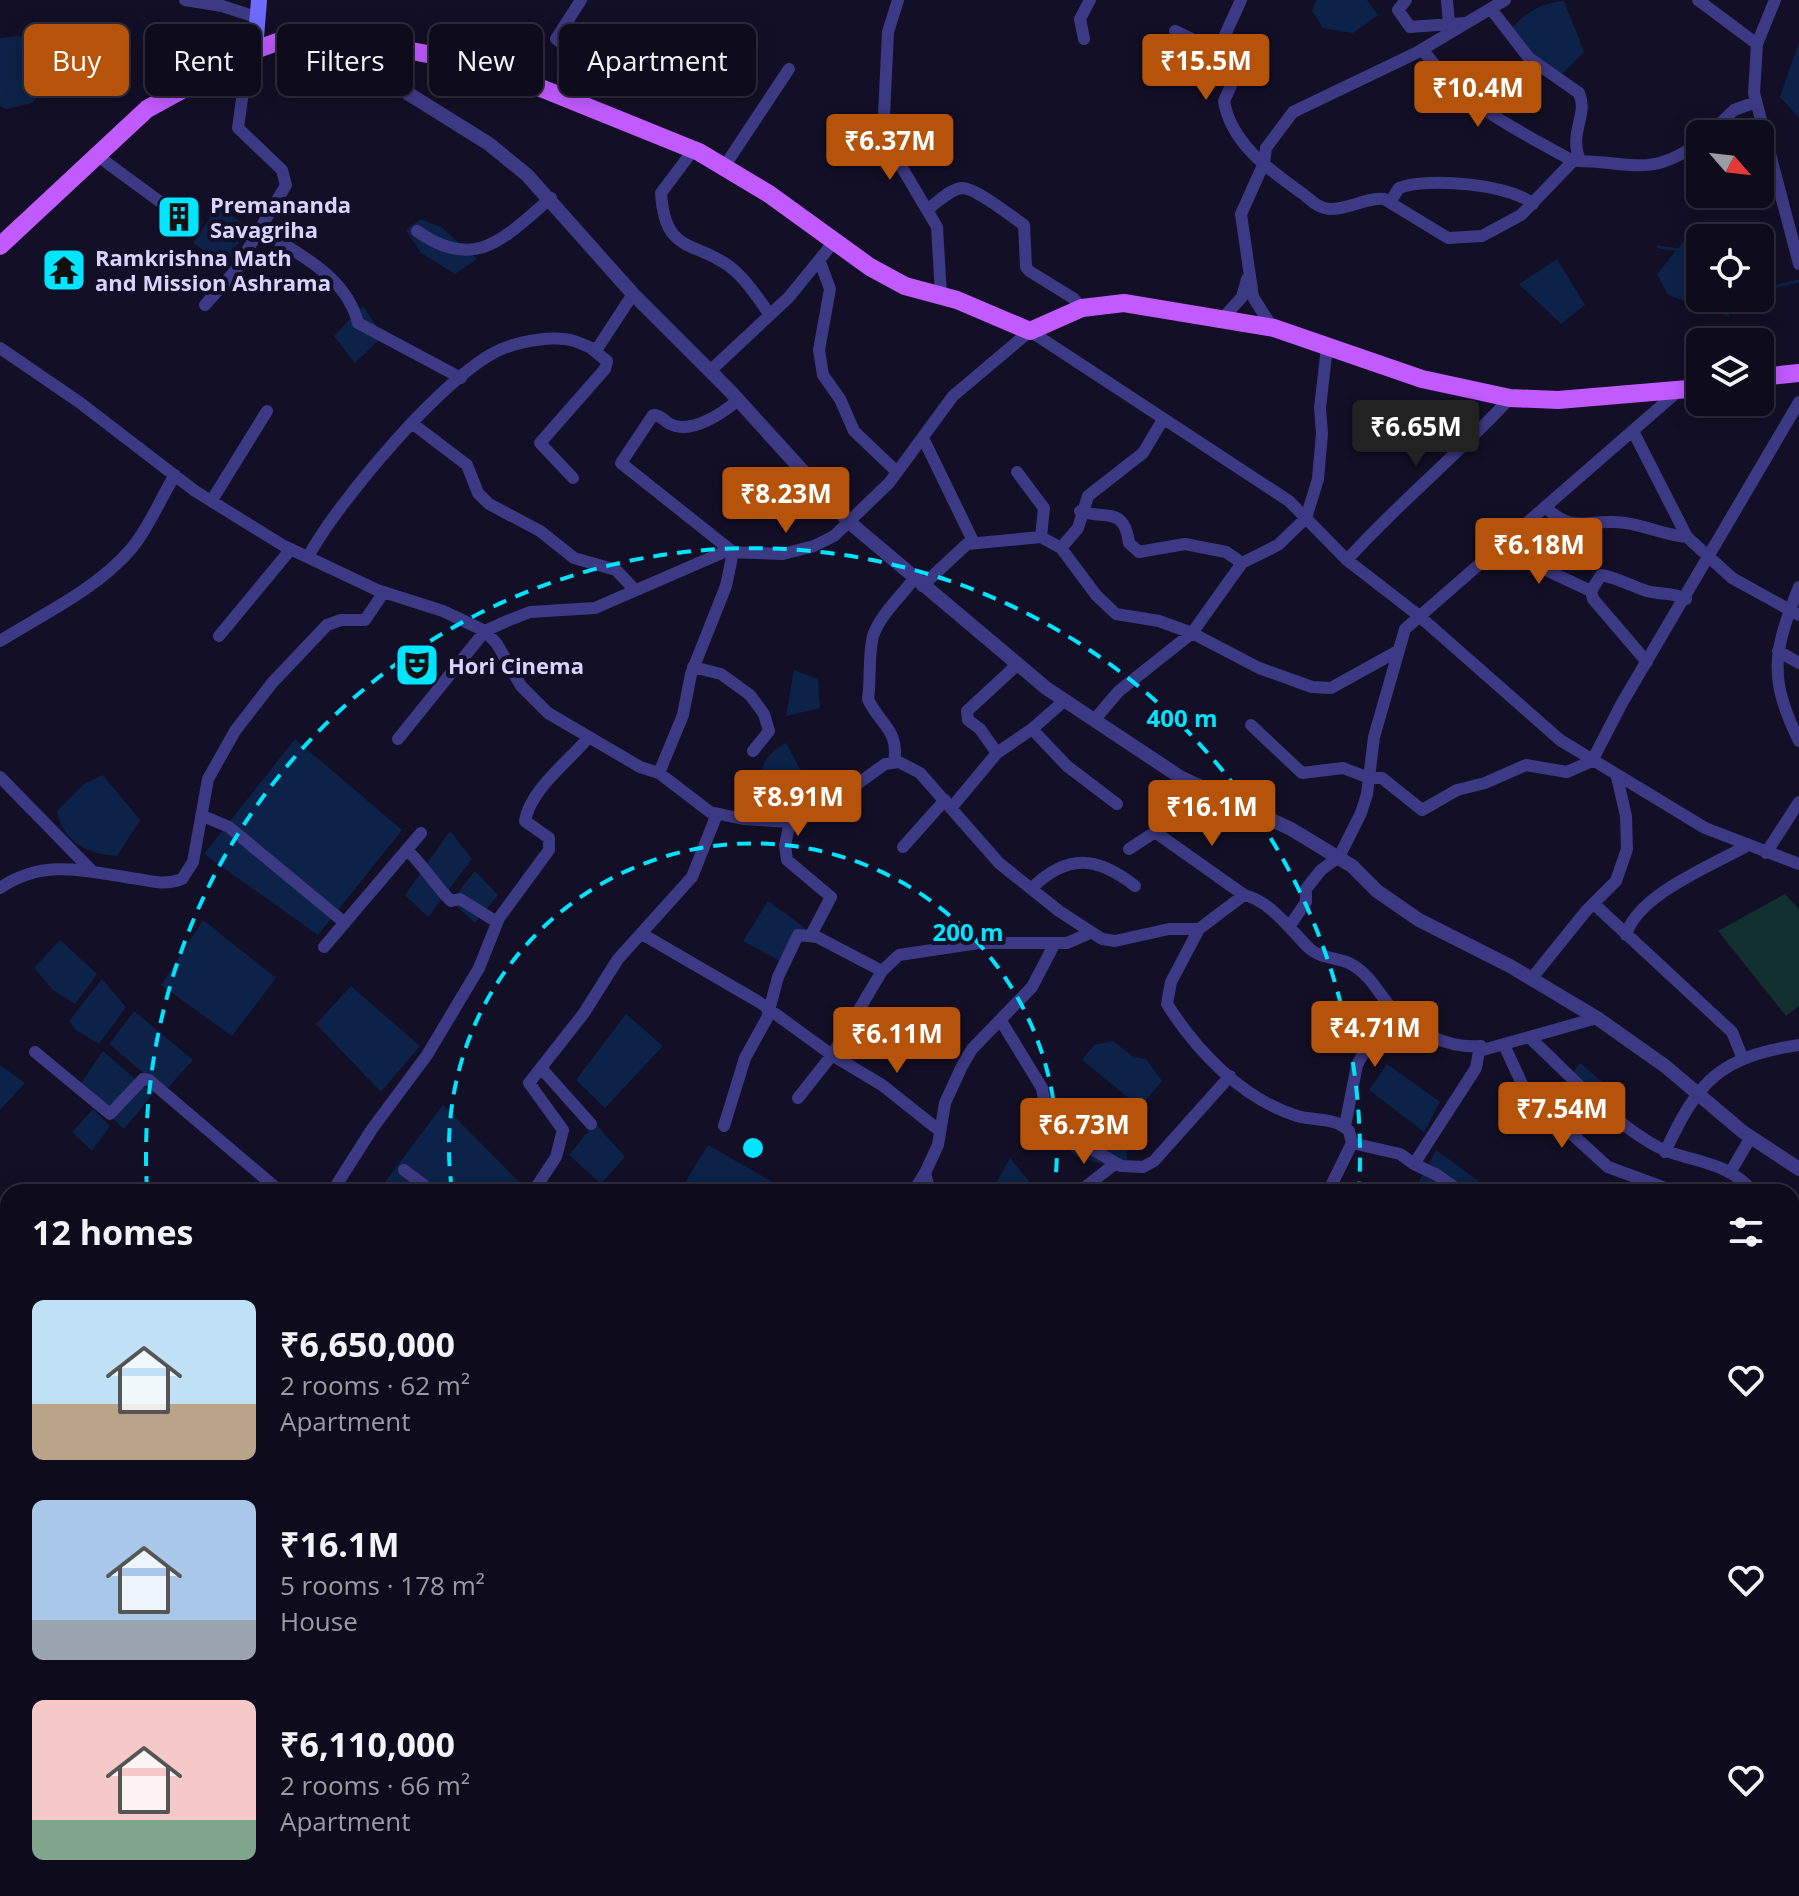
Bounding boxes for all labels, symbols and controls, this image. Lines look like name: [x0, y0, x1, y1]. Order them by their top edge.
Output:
chip: Buy: [24, 24, 129, 96]
chip: Rent: [145, 24, 261, 96]
chip: Filters: [277, 24, 413, 96]
chip: New: [429, 24, 543, 96]
chip: Apartment: [559, 24, 756, 96]
pin: ₹15.5M: [1141, 34, 1271, 102]
text: ₹15.5M: [1160, 42, 1252, 78]
pin: ₹10.4M: [1413, 61, 1543, 129]
text: ₹10.4M: [1432, 69, 1524, 105]
pin: ₹6.37M: [825, 114, 955, 182]
north arrow: [1686, 120, 1774, 208]
map controls: [1686, 120, 1774, 416]
text: ₹6.37M: [844, 122, 936, 158]
place label: Premananda Savagriha: [210, 189, 351, 244]
building icon: Premananda Savagriha: [155, 193, 203, 241]
button: locate: [1686, 224, 1774, 312]
place label: Ramkrishna Math and Mission Ashrama: [95, 242, 331, 297]
temple icon: Ramkrishna Math and Mission Ashrama: [40, 246, 88, 294]
button: layers: [1686, 328, 1774, 416]
pin: ₹6.65M: [1351, 400, 1481, 468]
text: ₹6.65M: [1370, 408, 1462, 444]
pin: ₹8.23M: [721, 467, 851, 535]
text: ₹8.23M: [740, 475, 832, 511]
pin: ₹6.18M: [1474, 518, 1604, 586]
text: ₹6.18M: [1493, 526, 1585, 562]
theatre icon: Hori Cinema: [393, 641, 441, 689]
place label: Hori Cinema: [448, 650, 584, 680]
text: 400 m: [1147, 701, 1217, 734]
pin: ₹8.91M: [733, 770, 863, 838]
text: ₹8.91M: [752, 778, 844, 814]
pin: ₹16.1M: [1147, 780, 1277, 848]
text: ₹16.1M: [1166, 788, 1258, 824]
text: 200 m: [933, 915, 1003, 948]
pin: ₹4.71M: [1310, 1001, 1440, 1069]
pin: ₹6.11M: [832, 1007, 962, 1075]
text: ₹4.71M: [1329, 1009, 1421, 1045]
text: ₹6.11M: [851, 1015, 943, 1051]
pin: ₹7.54M: [1497, 1082, 1627, 1150]
text: ₹7.54M: [1516, 1090, 1608, 1126]
pin: ₹6.73M: [1019, 1098, 1149, 1166]
text: ₹6.73M: [1038, 1106, 1130, 1142]
centre of rings: [739, 1134, 767, 1162]
text: 12 homes: [32, 1209, 193, 1255]
icon: filters: [1724, 1210, 1768, 1254]
text: ₹6,650,000: [280, 1321, 455, 1367]
icon: home: [96, 1332, 192, 1428]
icon: heart: [1724, 1358, 1768, 1402]
text: 2 rooms · 62 m²: [280, 1367, 470, 1403]
text: Apartment: [280, 1403, 411, 1439]
text: ₹16.1M: [280, 1521, 400, 1567]
icon: home: [96, 1532, 192, 1628]
icon: heart: [1724, 1558, 1768, 1602]
text: 5 rooms · 178 m²: [280, 1567, 485, 1603]
text: House: [280, 1603, 358, 1639]
text: ₹6,110,000: [280, 1721, 455, 1767]
icon: home: [96, 1732, 192, 1828]
icon: heart: [1724, 1758, 1768, 1802]
text: 2 rooms · 66 m²: [280, 1767, 470, 1803]
text: Apartment: [280, 1803, 411, 1839]

